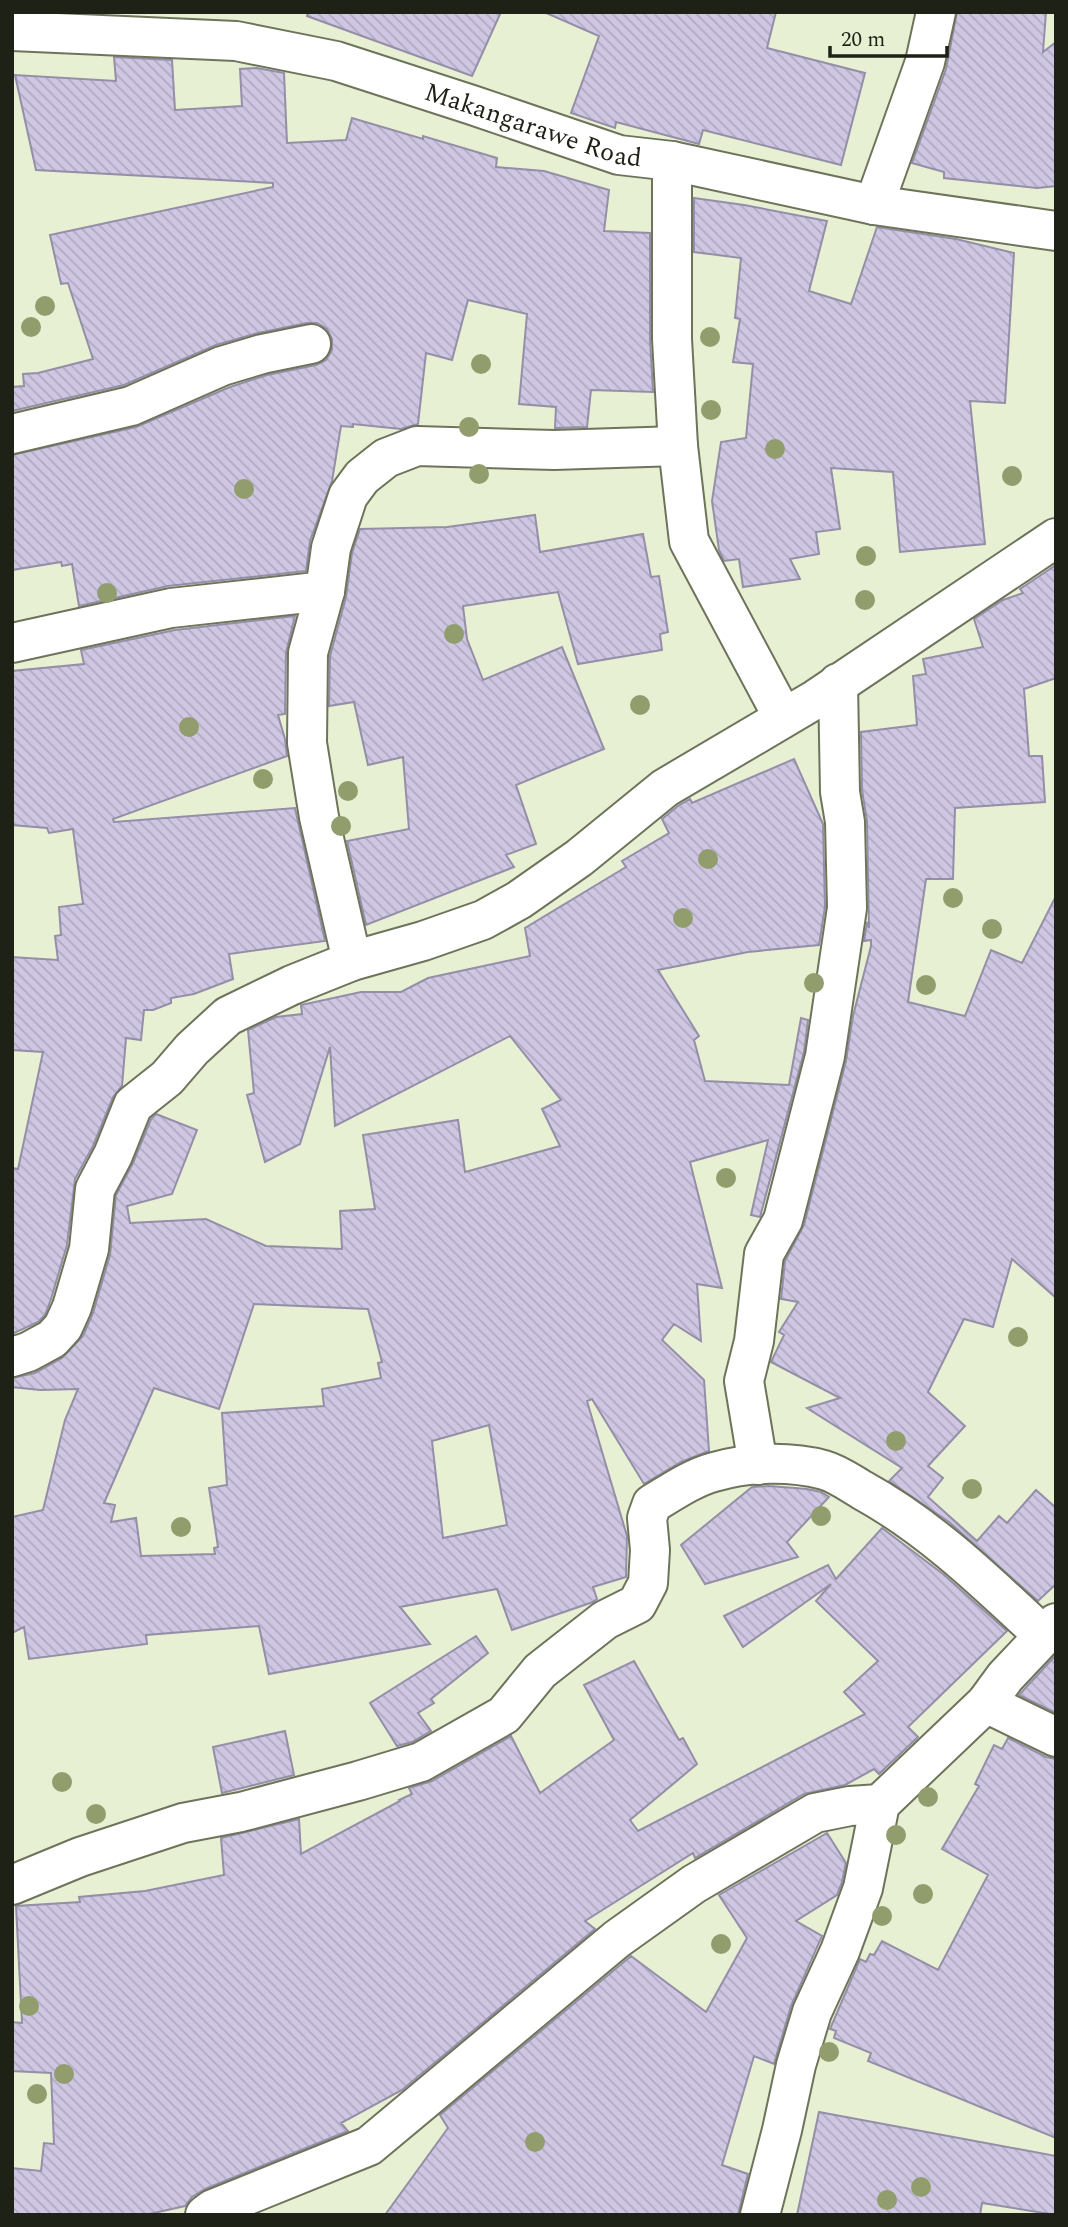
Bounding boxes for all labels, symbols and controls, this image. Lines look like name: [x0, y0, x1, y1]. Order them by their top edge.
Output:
scale bar: [830, 14, 947, 58]
text: 20 m: [841, 24, 885, 56]
street label: Makangarawe Road: [419, 72, 644, 178]

